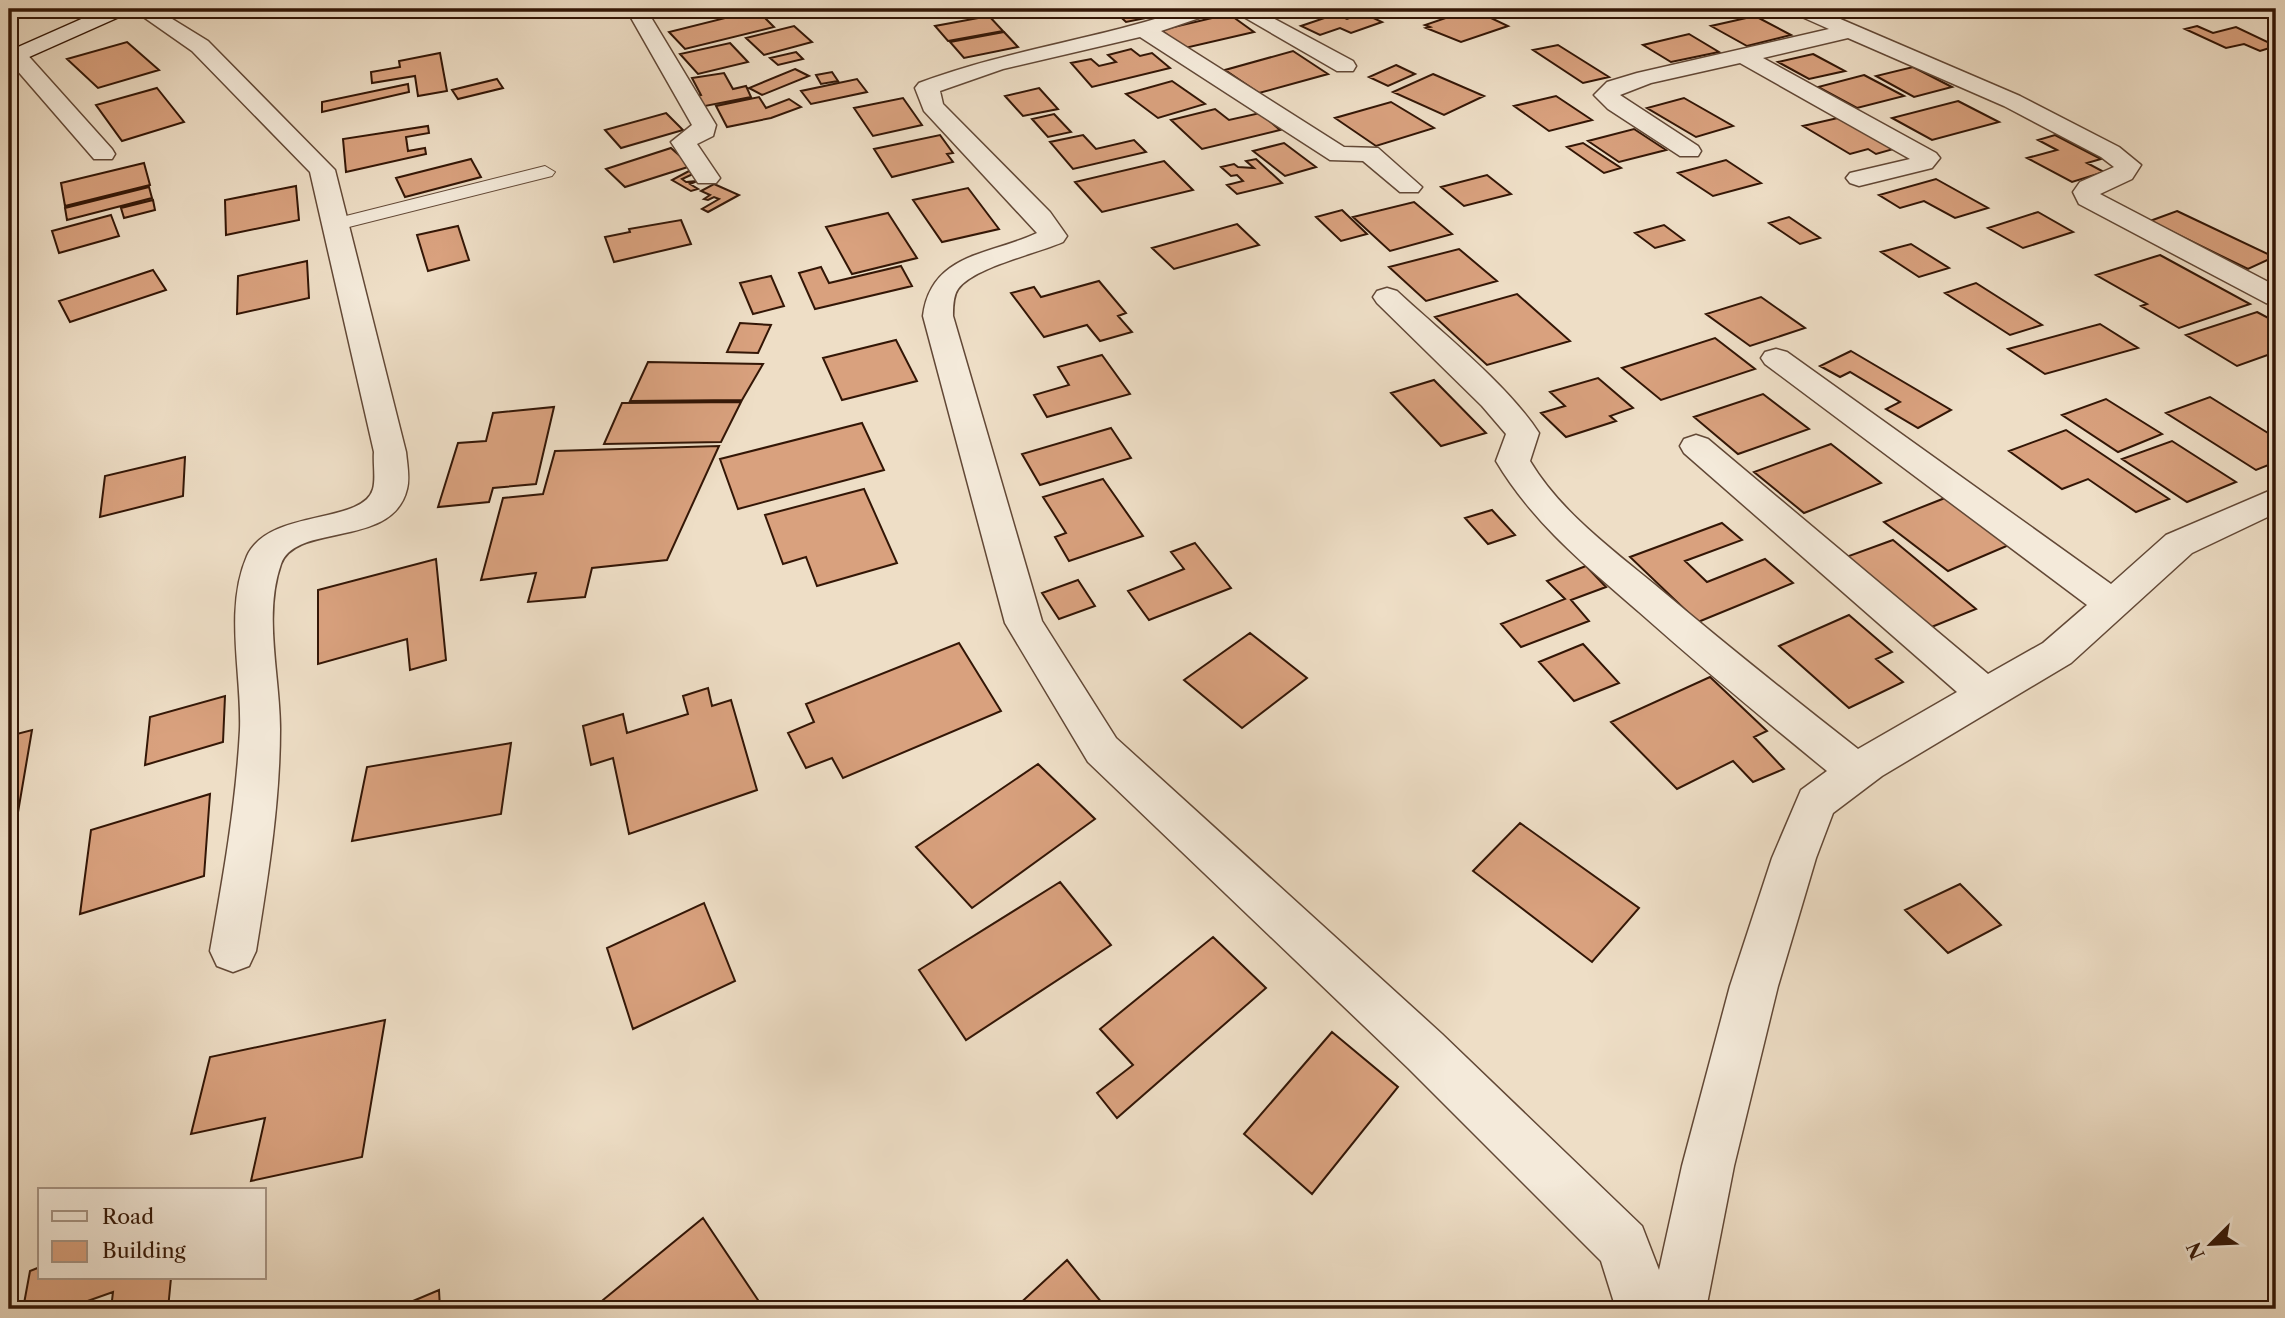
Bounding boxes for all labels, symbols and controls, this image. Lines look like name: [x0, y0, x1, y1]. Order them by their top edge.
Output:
legend: [38, 1188, 266, 1280]
text: Road: [102, 1204, 154, 1229]
north arrow: [2176, 1210, 2246, 1280]
text: Building: [102, 1238, 187, 1263]
text: N: [2182, 1238, 2210, 1263]

